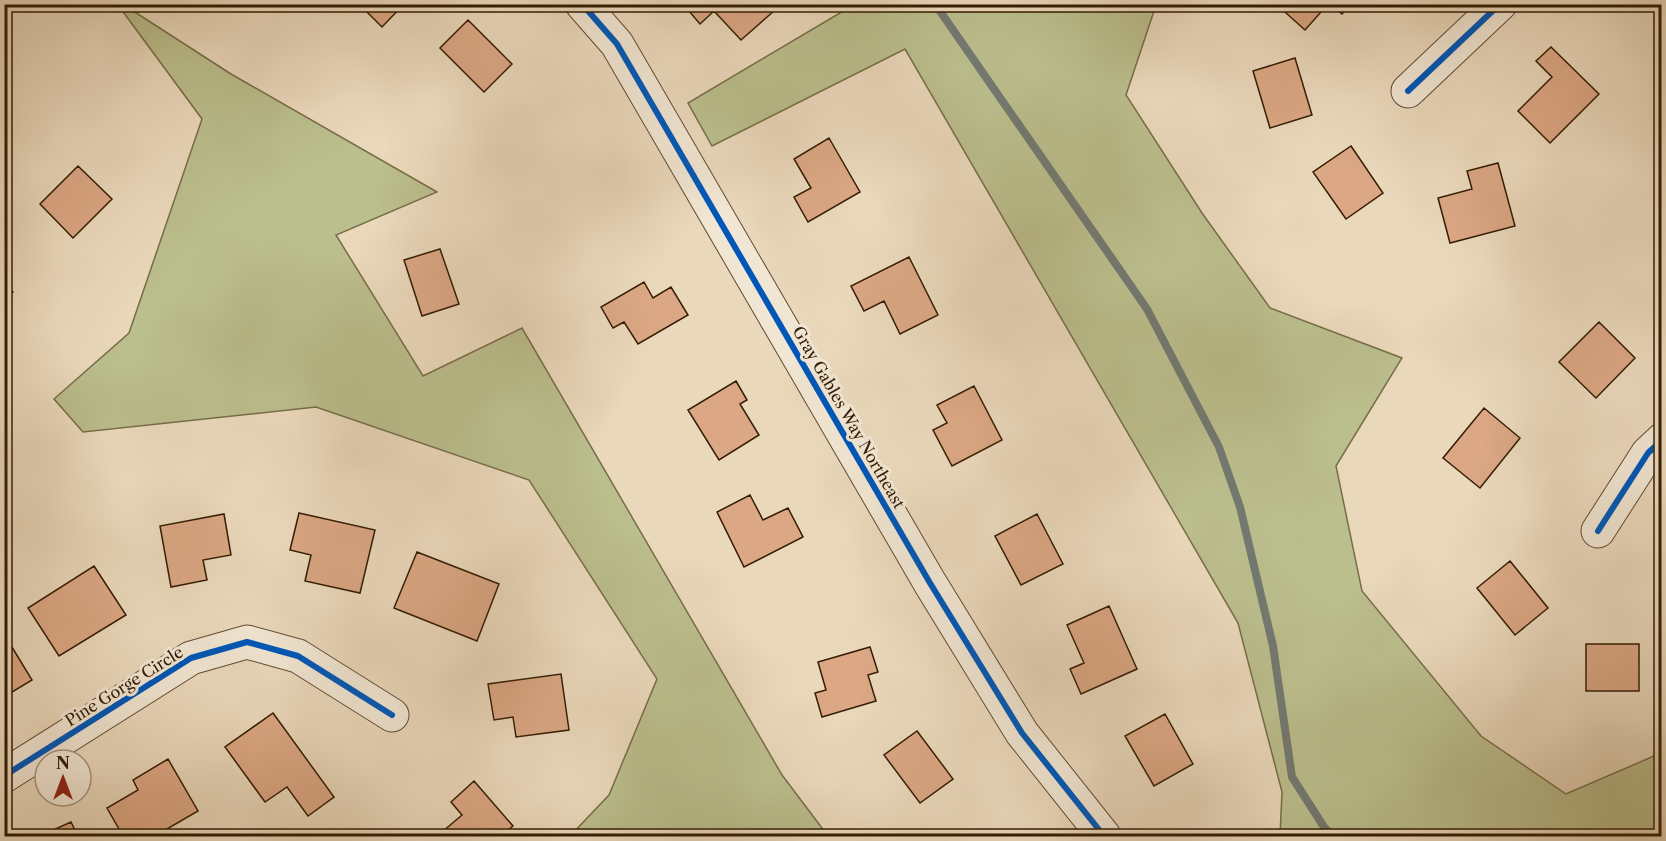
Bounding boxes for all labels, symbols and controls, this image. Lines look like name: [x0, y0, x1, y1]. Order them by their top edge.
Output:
street label: Gray Gables Way Northeast: [789, 322, 910, 512]
street label: Pine Gorge Circle: [61, 642, 187, 730]
north arrow: [33, 748, 93, 808]
text: N: [56, 753, 70, 773]

